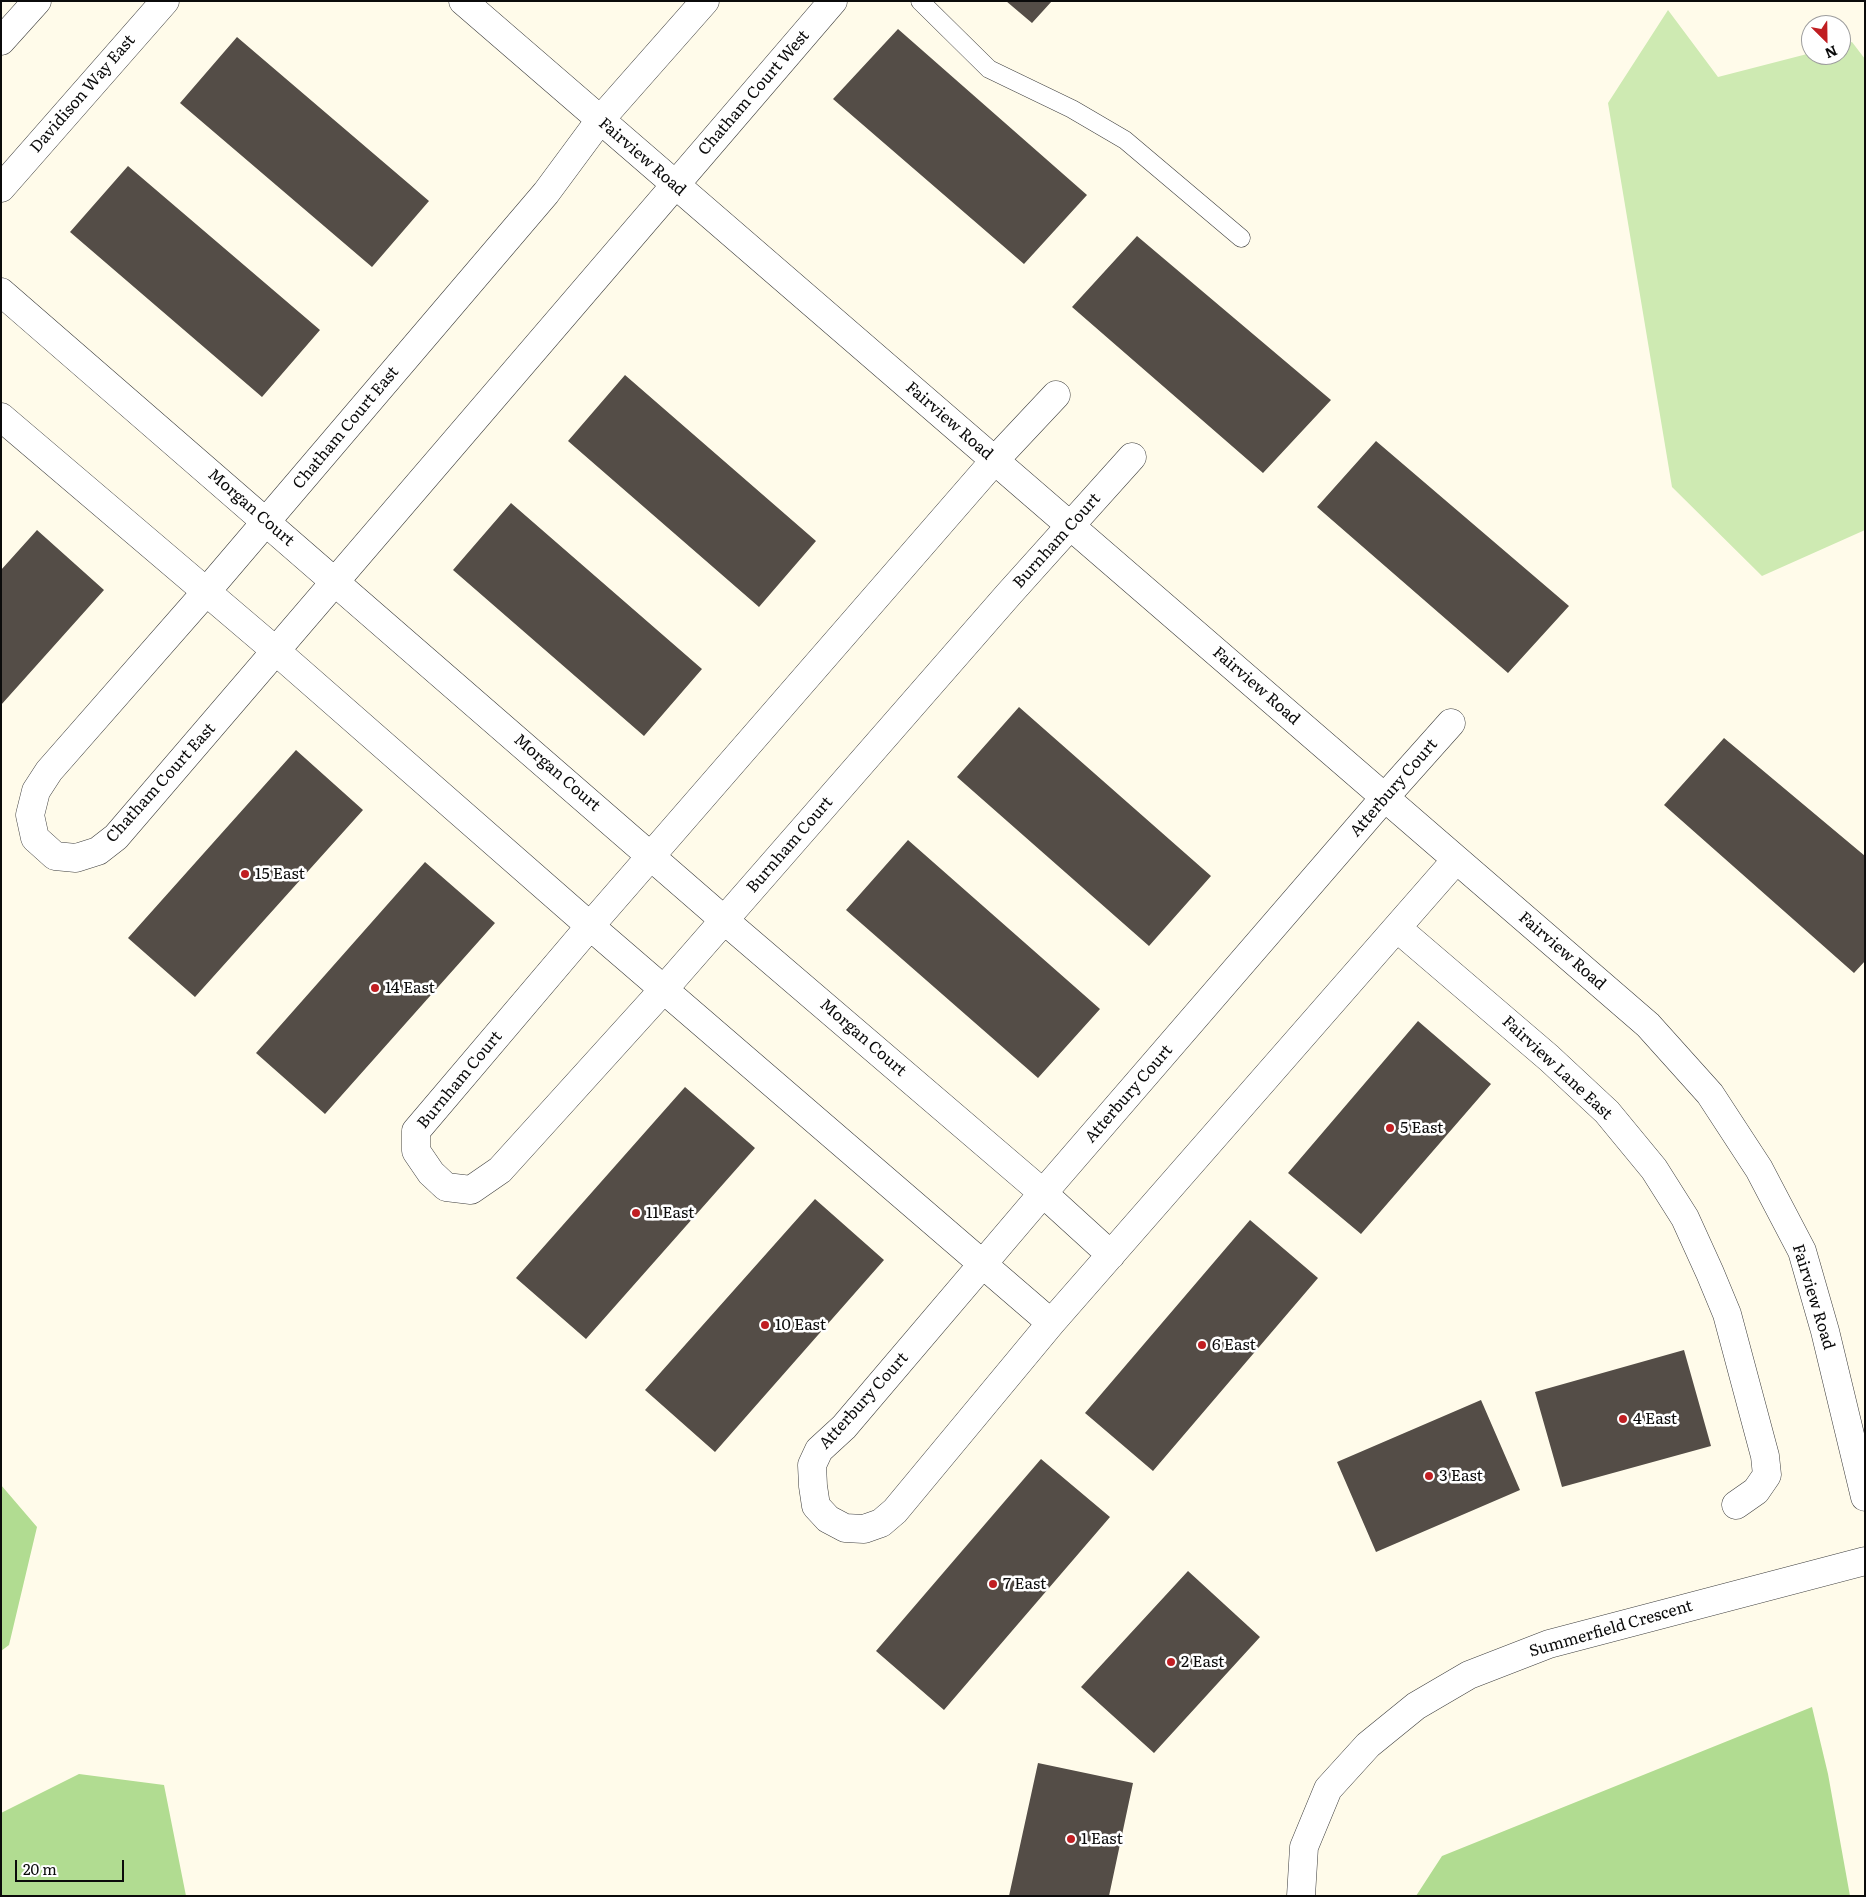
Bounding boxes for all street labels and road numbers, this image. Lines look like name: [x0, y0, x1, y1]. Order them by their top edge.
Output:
street label: Chatham Court West: [694, 27, 814, 159]
street label: Davidison Way East: [27, 31, 139, 157]
street label: Fairview Road: [594, 114, 690, 200]
street label: Chatham Court East: [289, 363, 403, 493]
street label: Fairview Road: [901, 378, 997, 464]
street label: Morgan Court: [204, 465, 298, 551]
street label: Burnham Court: [1009, 490, 1105, 592]
street label: Fairview Road: [1208, 643, 1304, 729]
street label: Chatham Court East: [102, 719, 220, 847]
street label: Morgan Court: [510, 730, 604, 816]
street label: Atterbury Court: [1346, 735, 1442, 841]
street label: Burnham Court: [743, 793, 837, 897]
street label: Fairview Road: [1514, 908, 1610, 994]
street label: Morgan Court: [816, 995, 910, 1081]
street label: Fairview Lane East: [1498, 1012, 1616, 1124]
street label: Burnham Court: [414, 1027, 506, 1133]
street label: Atterbury Court: [1081, 1041, 1177, 1147]
street label: Fairview Road: [1788, 1242, 1838, 1352]
street label: Atterbury Court: [815, 1349, 913, 1453]
street label: Summerfield Crescent: [1527, 1596, 1695, 1662]

